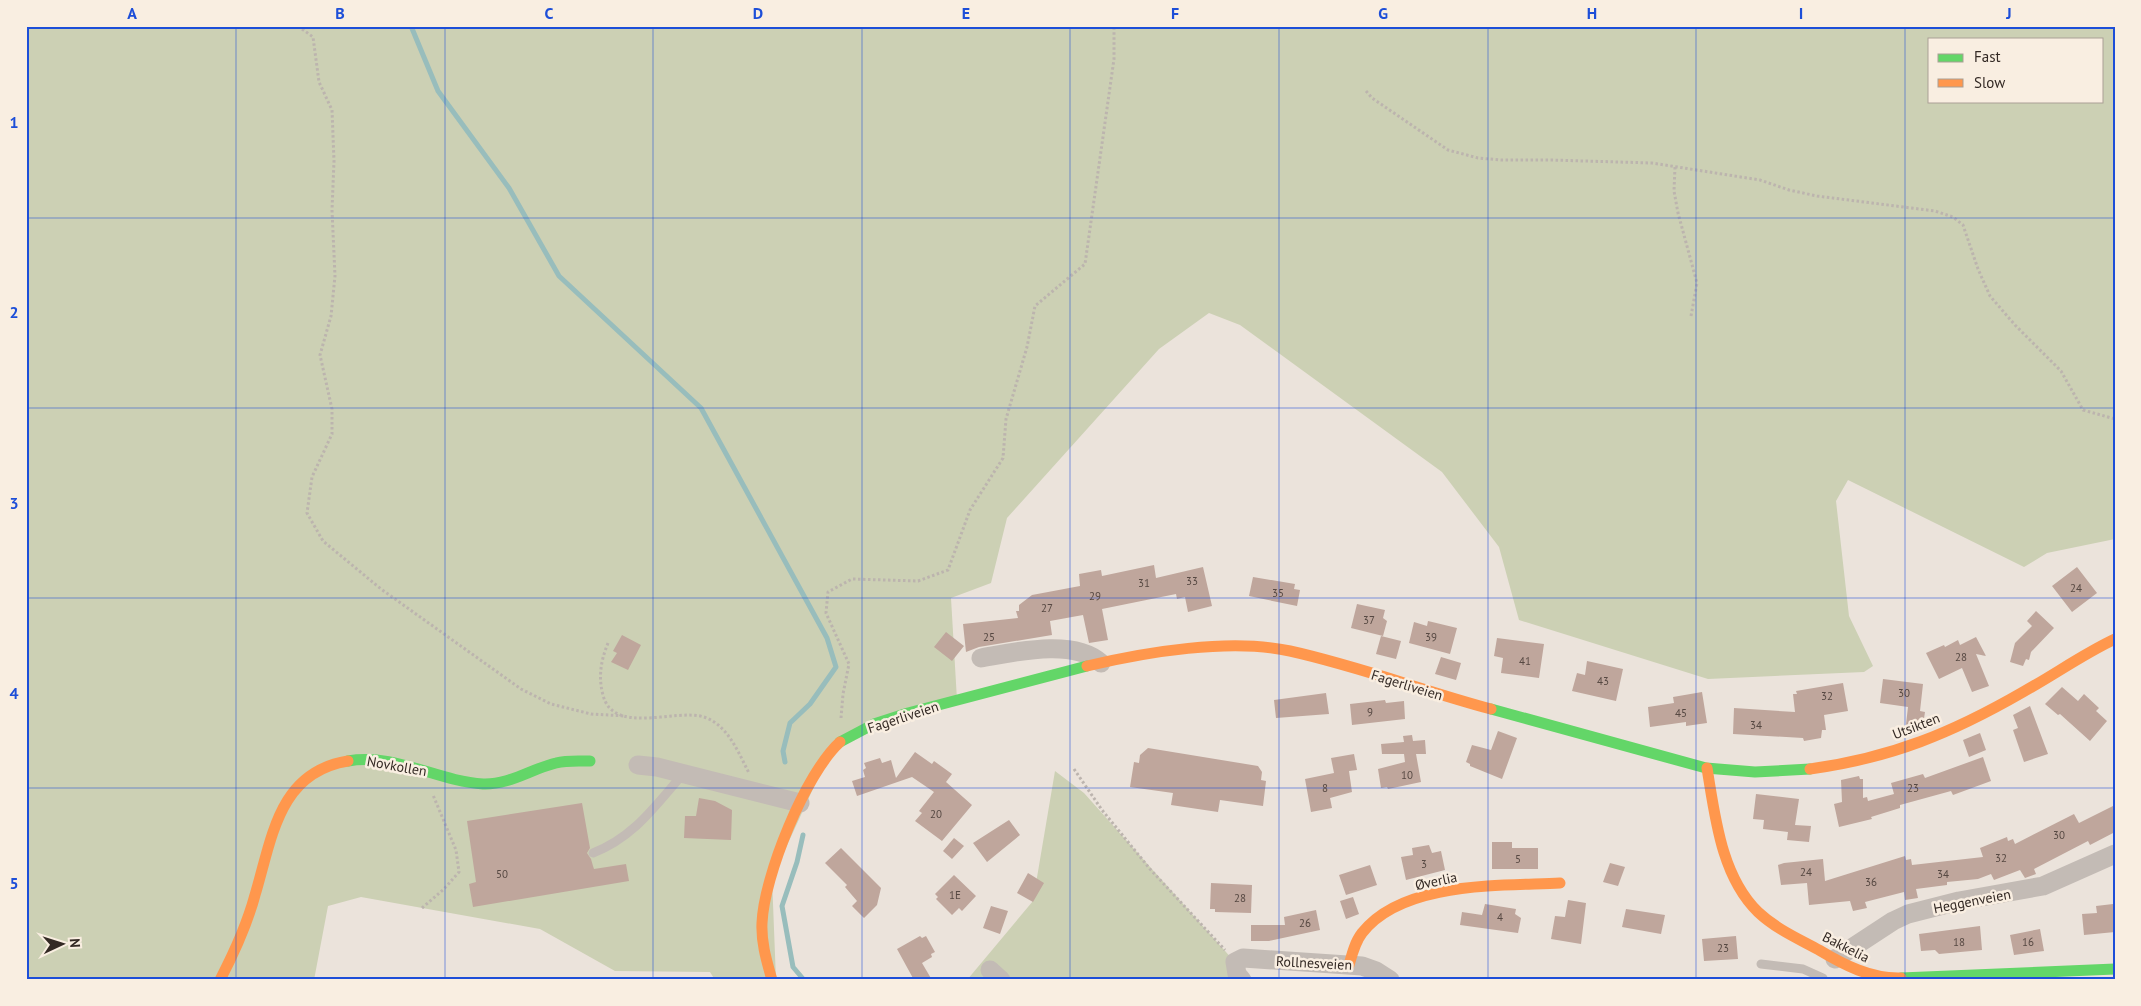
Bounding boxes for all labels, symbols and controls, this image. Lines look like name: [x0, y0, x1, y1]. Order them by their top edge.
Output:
text: A: [127, 3, 137, 23]
text: B: [335, 3, 345, 23]
text: C: [545, 3, 554, 23]
text: D: [753, 3, 763, 23]
text: E: [962, 3, 970, 23]
text: F: [1171, 3, 1179, 23]
text: G: [1378, 3, 1388, 23]
text: H: [1587, 3, 1597, 23]
text: I: [1799, 3, 1803, 23]
text: J: [2005, 3, 2012, 23]
legend: [1928, 38, 2104, 102]
text: Fast: [1974, 47, 2001, 66]
text: Slow: [1974, 73, 2005, 92]
text: 1: [9, 112, 19, 132]
text: 2: [9, 302, 19, 322]
text: 3: [9, 493, 19, 513]
house number: 33: [1186, 574, 1198, 588]
house number: 31: [1138, 576, 1150, 590]
house number: 24: [2070, 581, 2082, 595]
house number: 35: [1272, 586, 1284, 600]
house number: 29: [1089, 589, 1101, 603]
house number: 27: [1041, 601, 1053, 615]
house number: 37: [1363, 613, 1375, 627]
house number: 25: [983, 630, 995, 644]
house number: 39: [1425, 630, 1437, 644]
house number: 28: [1955, 650, 1967, 664]
house number: 41: [1519, 654, 1531, 668]
street label: Fagerliveien: [1369, 666, 1445, 704]
house number: 43: [1597, 674, 1609, 688]
text: 4: [9, 683, 19, 703]
house number: 30: [1898, 686, 1910, 700]
house number: 32: [1821, 689, 1833, 703]
street label: Fagerliveien: [865, 697, 941, 737]
house number: 9: [1367, 705, 1373, 719]
house number: 45: [1675, 706, 1687, 720]
street label: Utsikten: [1890, 709, 1942, 743]
house number: 34: [1750, 718, 1762, 732]
street label: Novkollen: [366, 752, 428, 780]
house number: 10: [1401, 768, 1413, 782]
house number: 8: [1322, 781, 1328, 795]
house number: 23: [1907, 781, 1919, 795]
house number: 20: [930, 807, 942, 821]
house number: 30: [2053, 828, 2065, 842]
house number: 32: [1995, 851, 2007, 865]
house number: 5: [1515, 852, 1521, 866]
house number: 3: [1421, 857, 1427, 871]
house number: 24: [1800, 865, 1812, 879]
house number: 50: [496, 867, 508, 881]
house number: 34: [1937, 867, 1949, 881]
street label: Øverlia: [1413, 868, 1459, 894]
text: 5: [9, 873, 19, 893]
house number: 36: [1865, 875, 1877, 889]
street label: Heggenveien: [1932, 885, 2012, 917]
house number: 1E: [949, 888, 961, 902]
house number: 28: [1234, 891, 1246, 905]
house number: 4: [1497, 910, 1503, 924]
house number: 26: [1299, 916, 1311, 930]
north arrow: [38, 918, 88, 968]
street label: Bakkelia: [1820, 928, 1873, 966]
house number: 18: [1953, 935, 1965, 949]
house number: 16: [2022, 935, 2034, 949]
text: N: [66, 938, 84, 948]
house number: 23: [1717, 941, 1729, 955]
street label: Rollnesveien: [1275, 952, 1353, 974]

